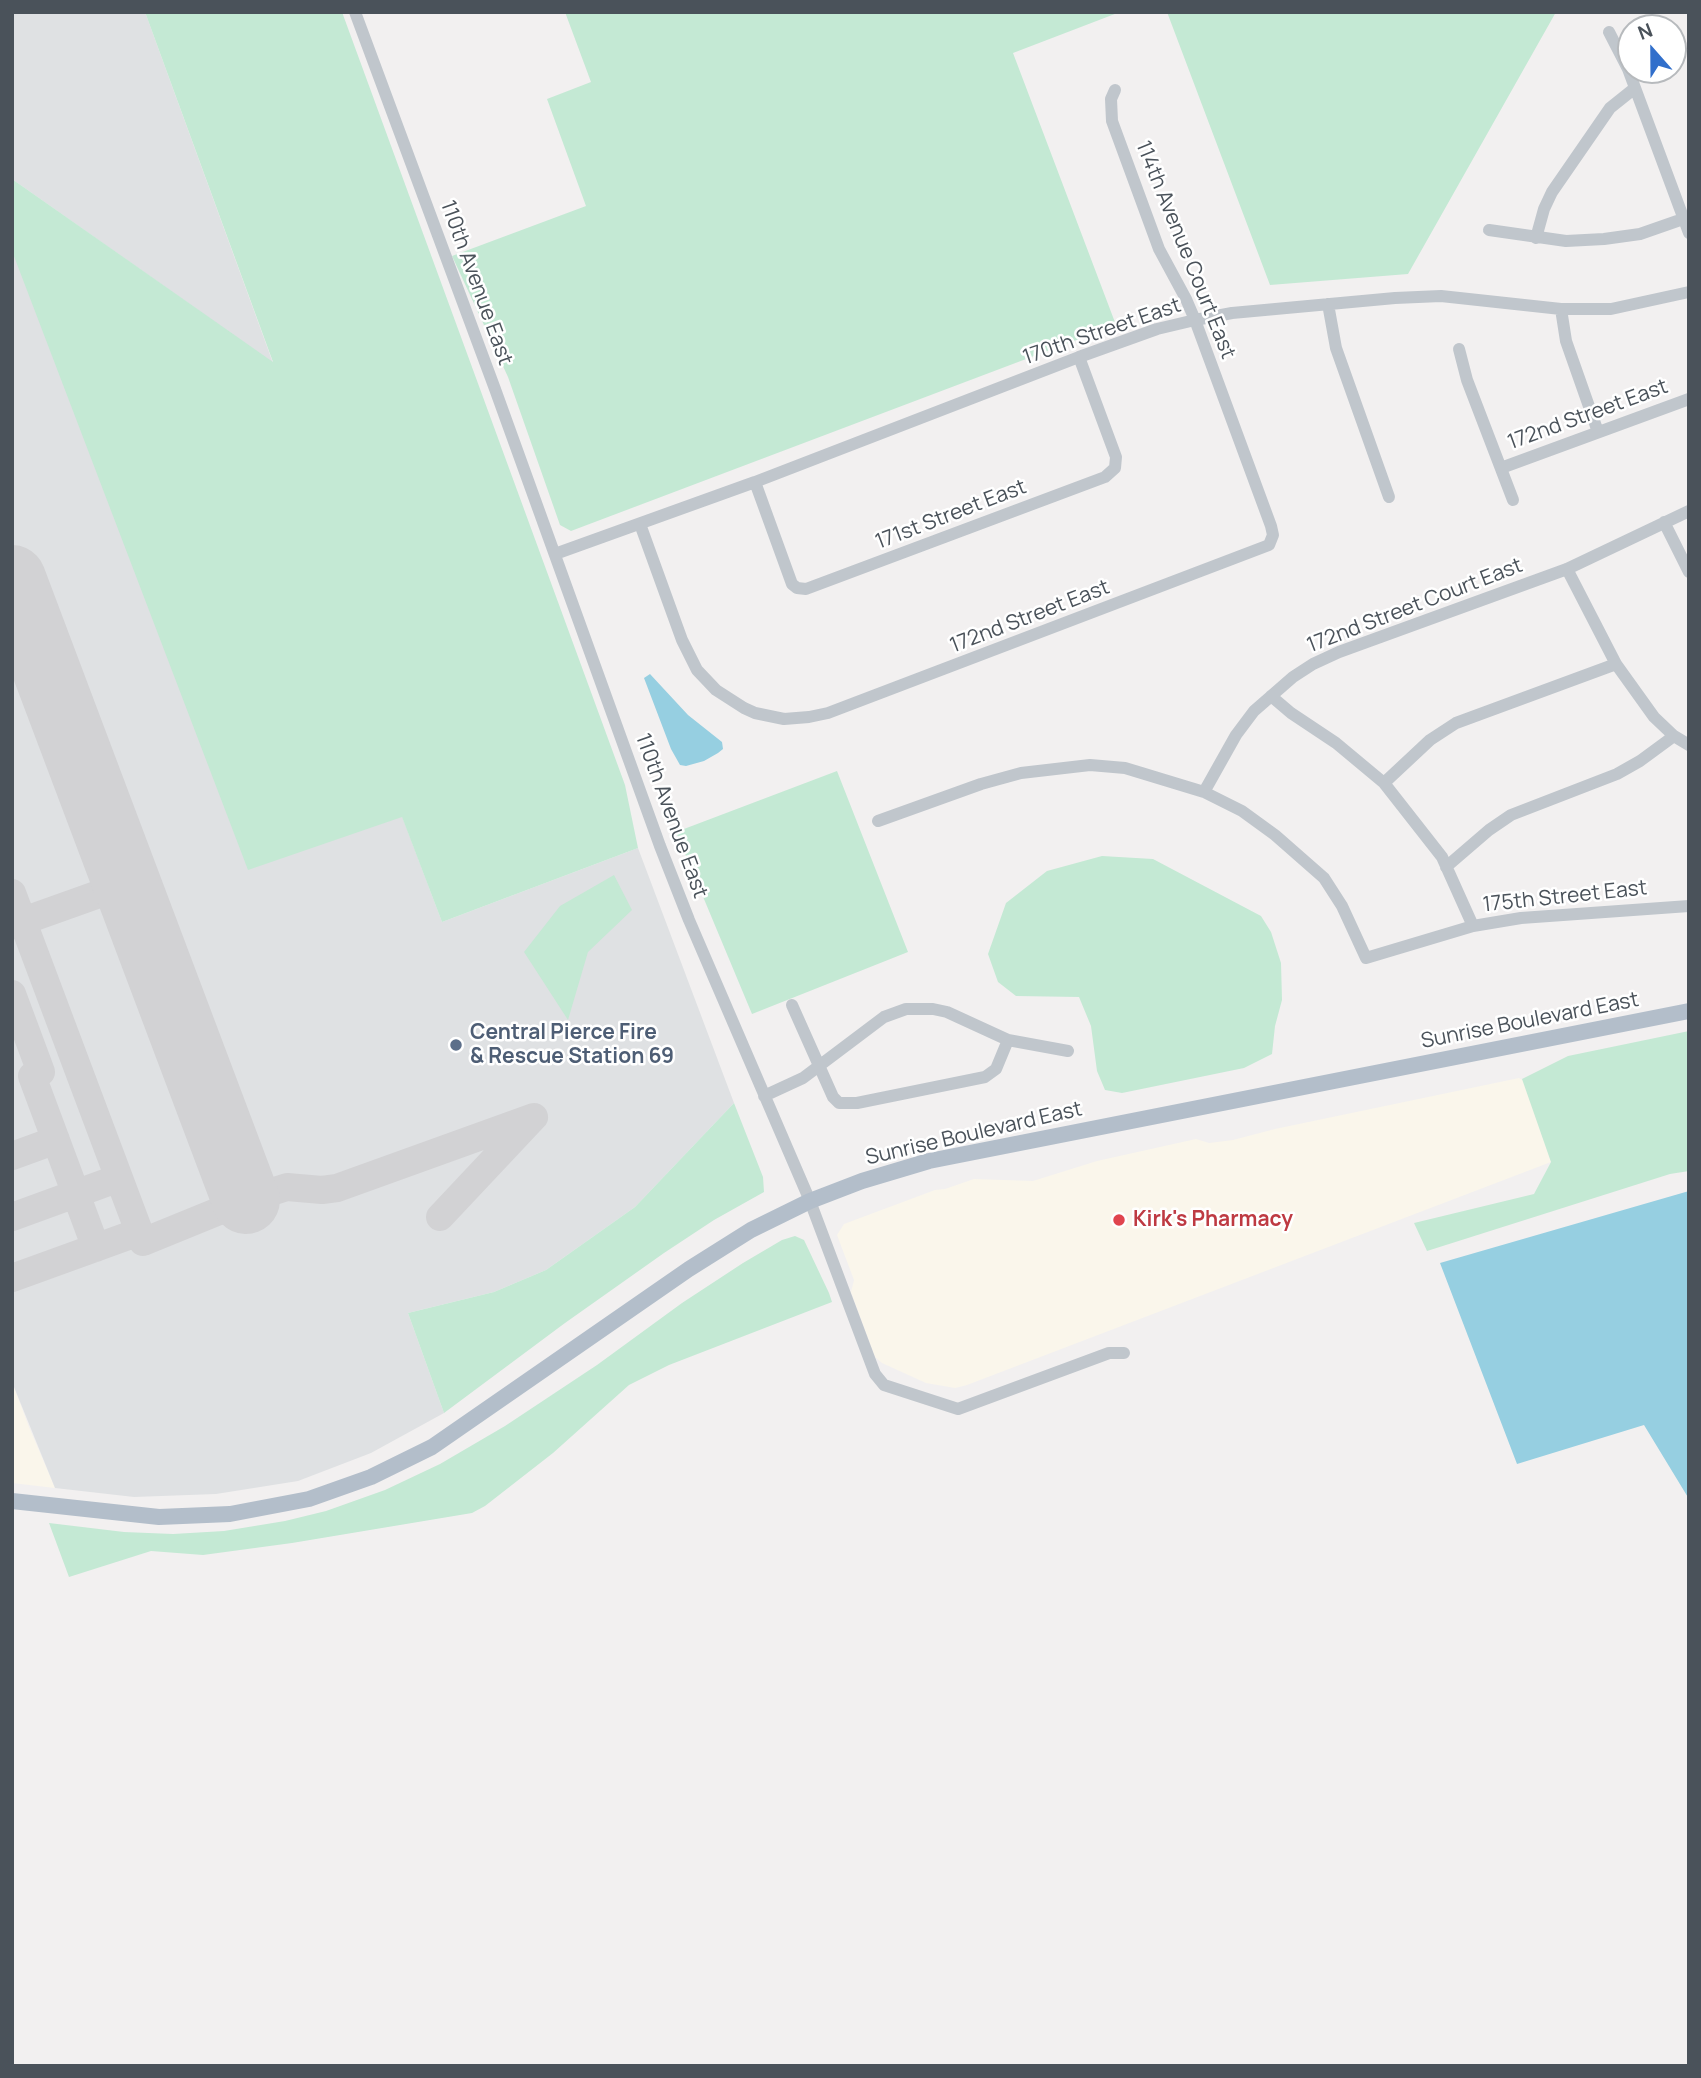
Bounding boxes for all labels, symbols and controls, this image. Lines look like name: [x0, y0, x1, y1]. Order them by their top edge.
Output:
north arrow: [1617, 14, 1687, 84]
text: N: [1634, 17, 1656, 46]
street label: 114th Avenue Court East: [1130, 137, 1240, 363]
street label: 110th Avenue East: [435, 197, 517, 369]
street label: 170th Street East: [1020, 293, 1184, 371]
street label: 172nd Street East: [1504, 374, 1672, 456]
street label: 171st Street East: [872, 475, 1030, 555]
street label: 172nd Street Court East: [1304, 553, 1526, 659]
street label: 172nd Street East: [947, 575, 1113, 659]
street label: 110th Avenue East: [630, 730, 712, 902]
street label: 175th Street East: [1482, 876, 1648, 918]
street label: Sunrise Boulevard East: [1419, 988, 1641, 1054]
place label: Central Pierce Fire & Rescue Station 69: [470, 1020, 674, 1070]
marker: Central Pierce Fire & Rescue Station 69: [448, 1037, 464, 1053]
street label: Sunrise Boulevard East: [863, 1097, 1085, 1171]
place label: Kirk's Pharmacy: [1133, 1207, 1293, 1233]
marker: Kirk's Pharmacy: [1111, 1212, 1127, 1228]

